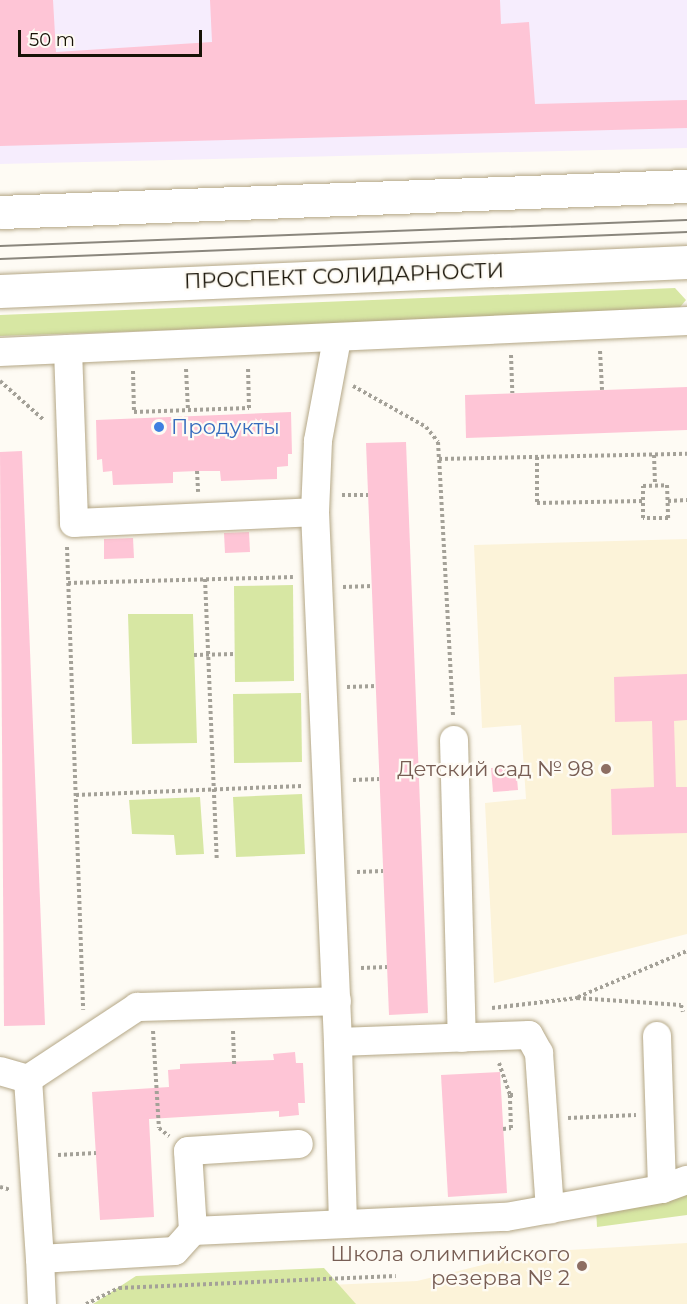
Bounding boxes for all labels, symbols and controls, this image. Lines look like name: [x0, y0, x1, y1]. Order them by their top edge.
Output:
scale bar: [21, 18, 206, 56]
text: 50 m: [29, 29, 75, 51]
street label: ПРОСПЕКТ СОЛИДАРНОСТИ: [184, 258, 504, 294]
place label: Продукты: [171, 414, 280, 440]
marker: Продукты: [152, 420, 166, 434]
place label: Детский сад № 98: [397, 756, 594, 782]
marker: Детский сад № 98: [599, 762, 613, 776]
place label: Школа олимпийского резерва № 2: [330, 1241, 570, 1291]
marker: Школа олимпийского резерва № 2: [575, 1259, 589, 1273]

